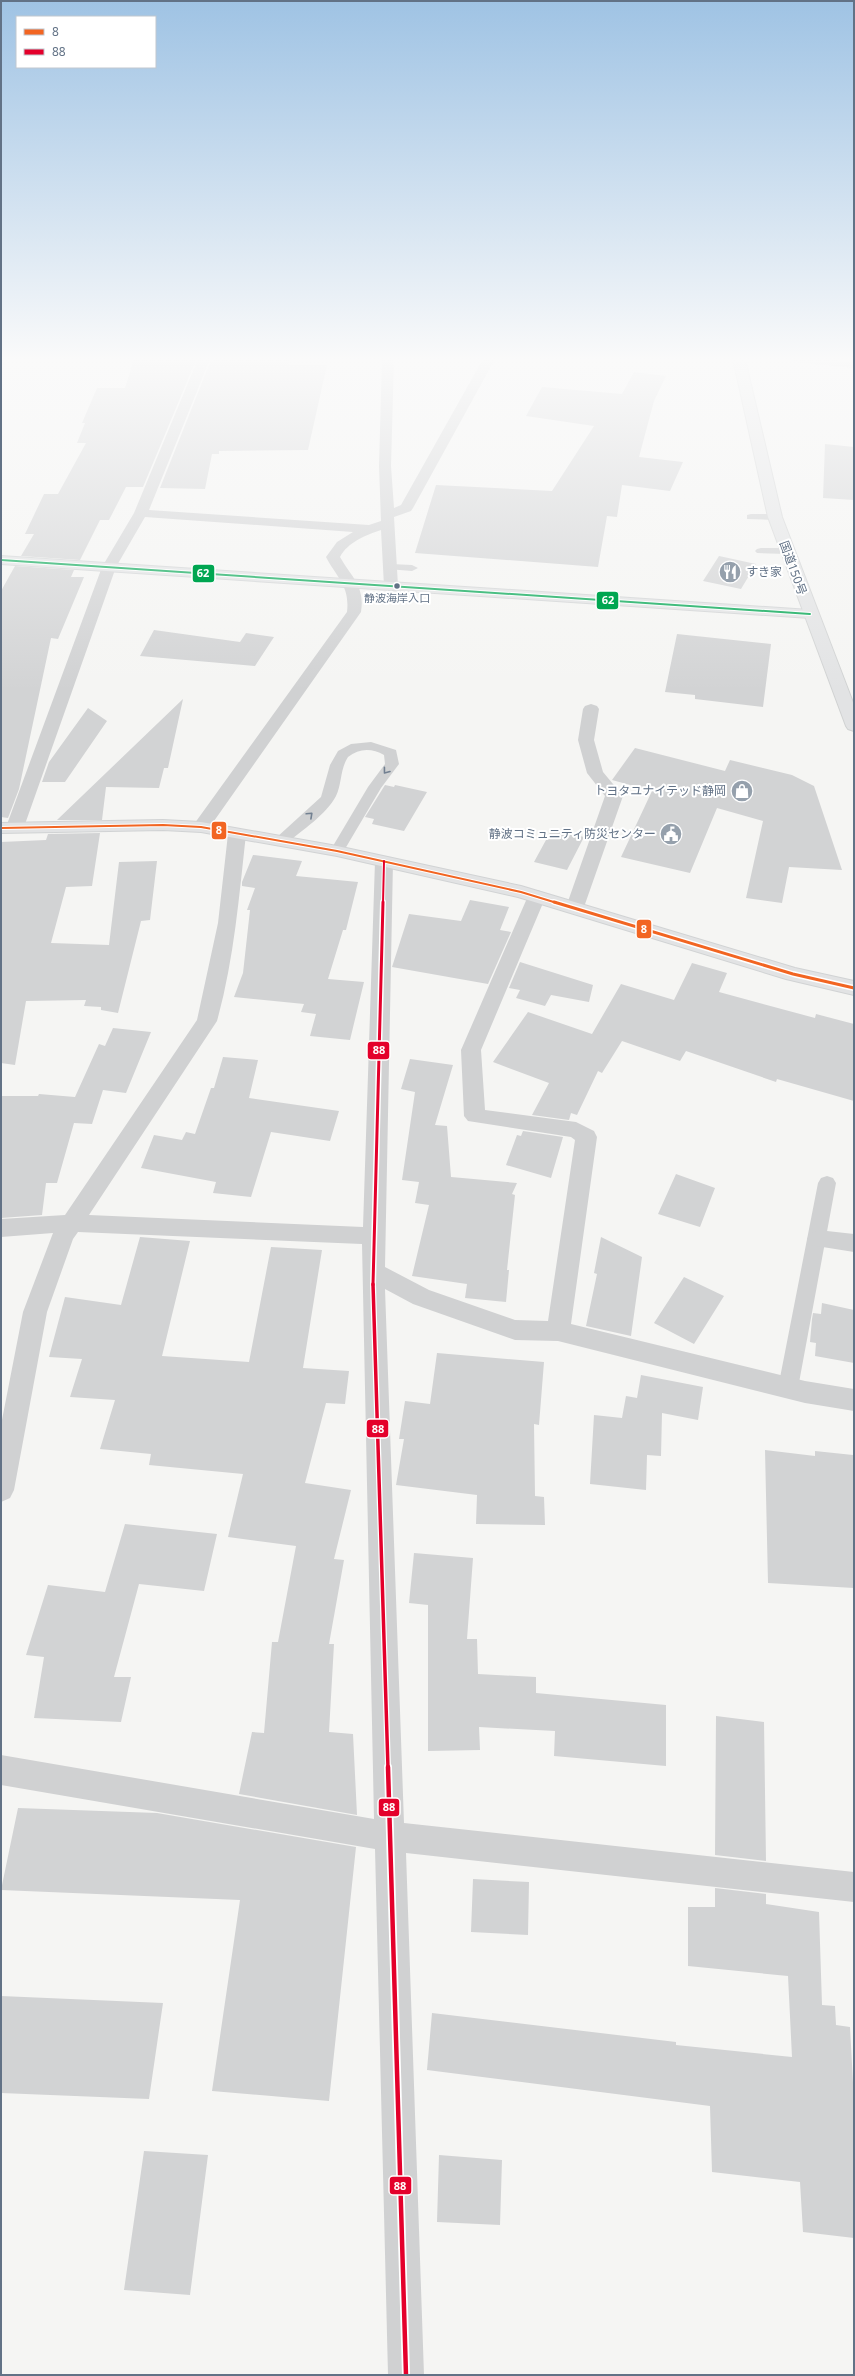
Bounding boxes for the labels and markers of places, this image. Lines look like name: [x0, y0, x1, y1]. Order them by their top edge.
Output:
restaurant icon: すき家: [717, 559, 743, 585]
place label: すき家: [746, 563, 782, 580]
marker: 静波海岸入口: [392, 581, 402, 591]
place label: 静波海岸入口: [364, 590, 430, 605]
shop icon: トヨタユナイテッド静岡: [729, 778, 755, 804]
place label: トヨタユナイテッド静岡: [594, 782, 726, 799]
public building icon: 静波コミュニティ防災センター: [658, 821, 684, 847]
place label: 静波コミュニティ防災センター: [489, 825, 656, 842]

